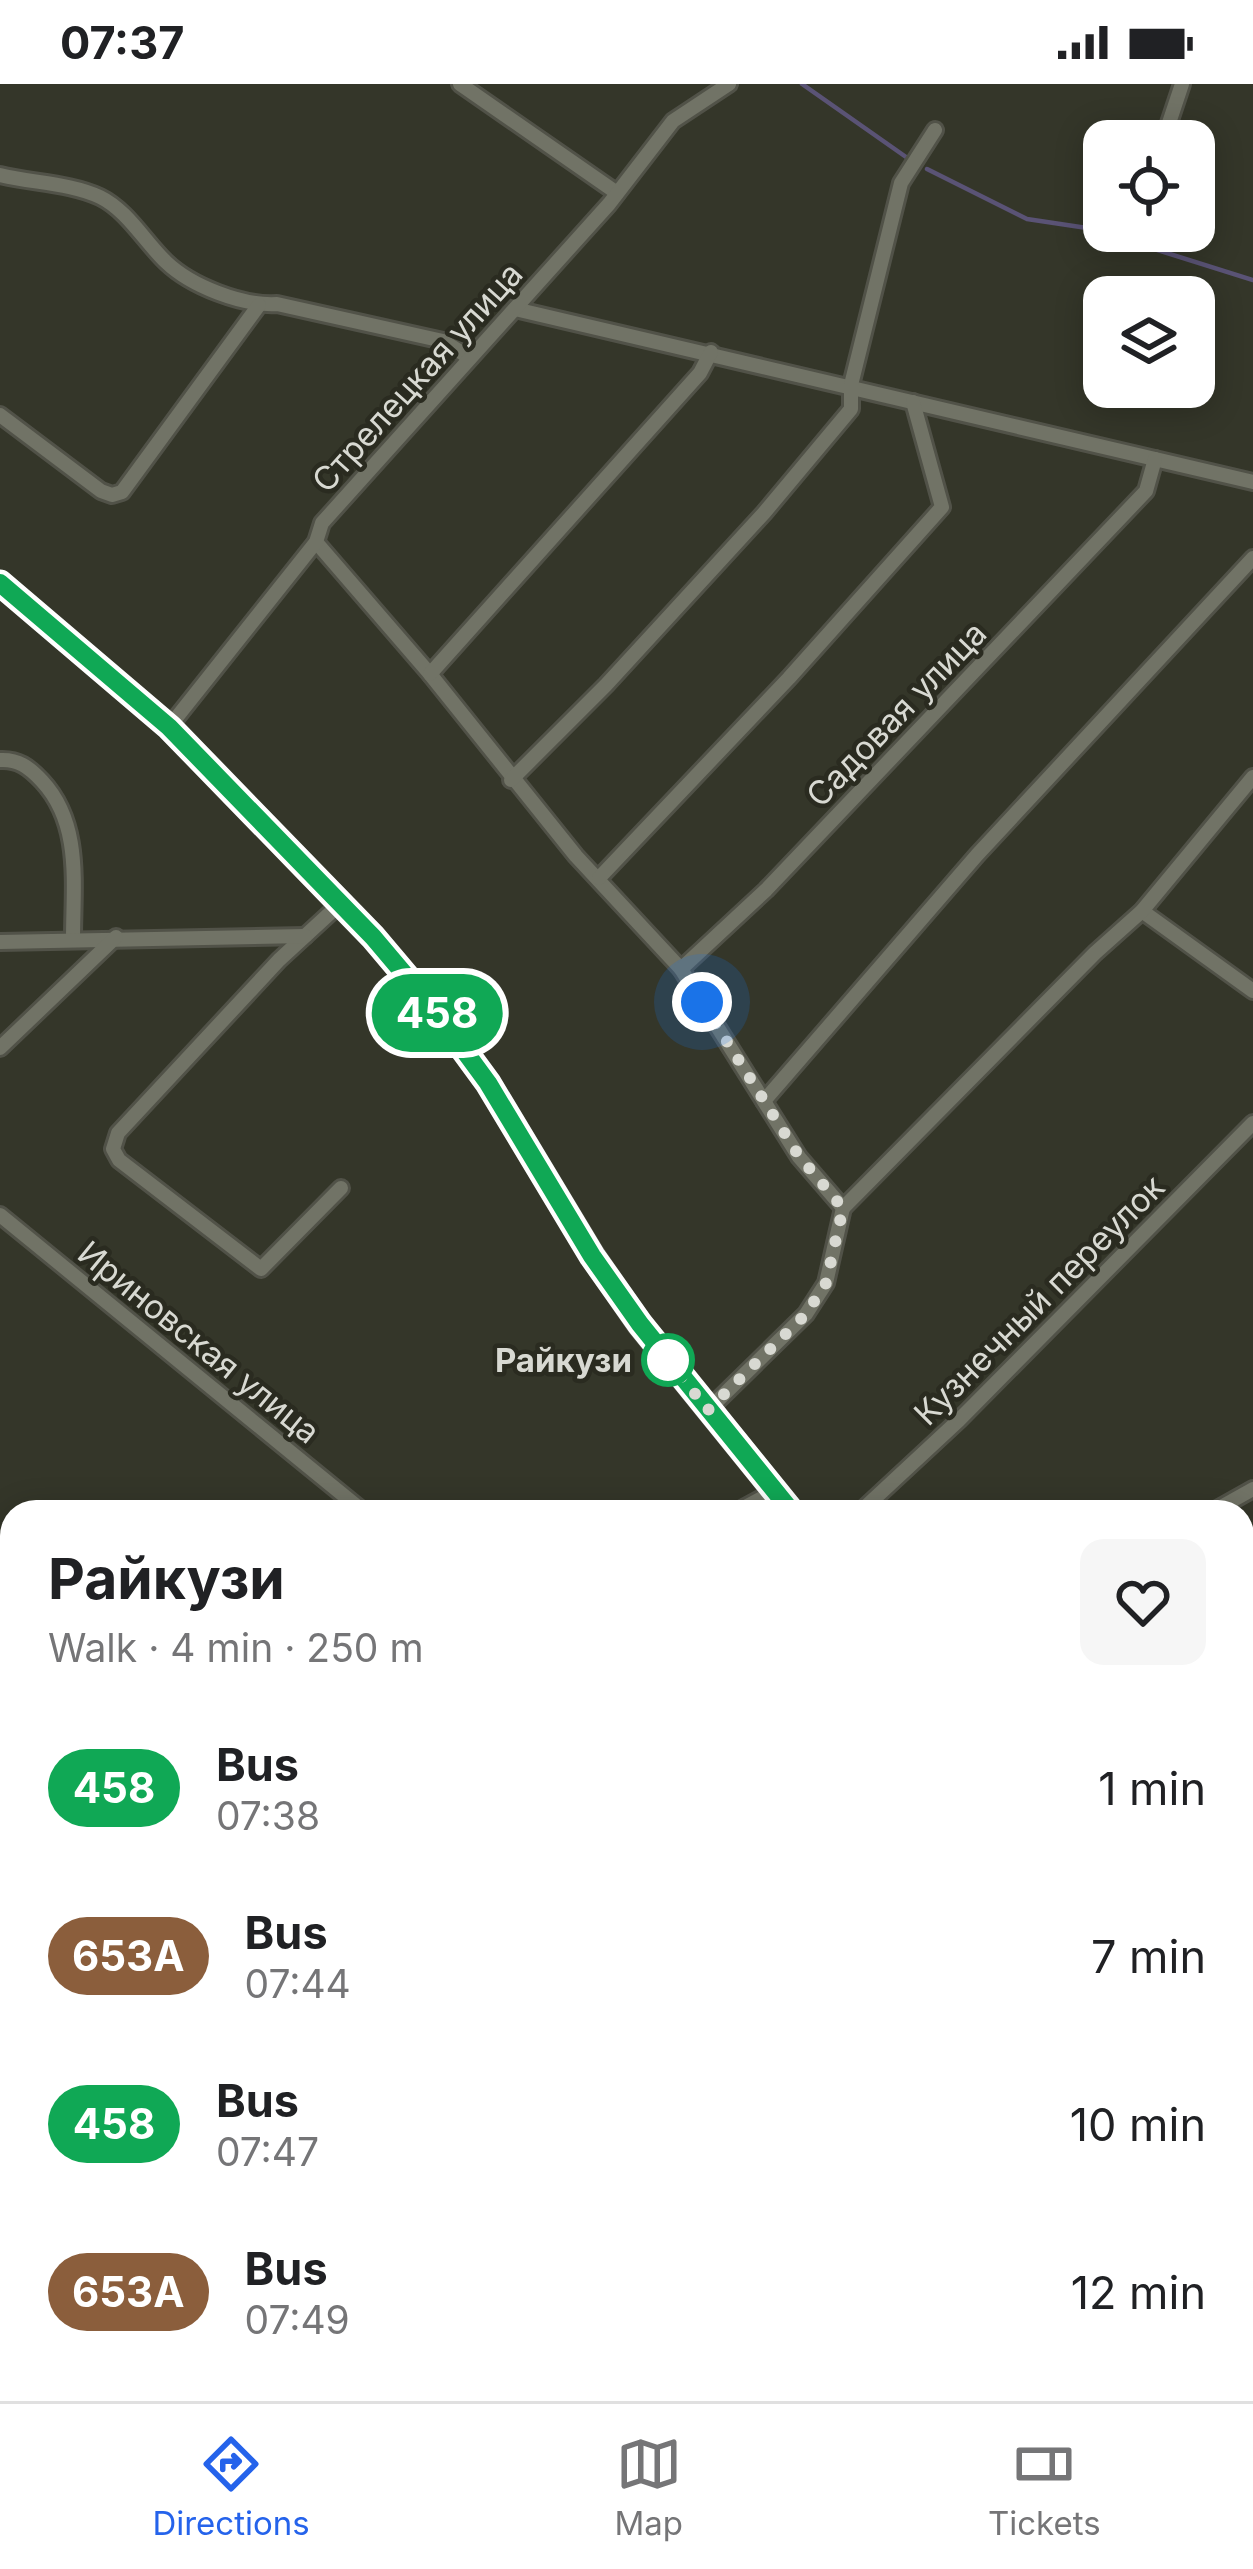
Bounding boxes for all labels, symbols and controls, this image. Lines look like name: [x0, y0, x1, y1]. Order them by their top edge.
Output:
text: 07:37: [60, 15, 184, 70]
map controls: [1083, 120, 1215, 408]
button: locate: [1083, 120, 1215, 252]
street label: Стрелецкая улица: [303, 254, 531, 500]
button: layers: [1083, 276, 1215, 408]
street label: Садовая улица: [798, 613, 994, 815]
your location: [672, 972, 732, 1032]
line badge: 458: [368, 974, 506, 1052]
text: 458: [396, 987, 478, 1038]
street label: Кузнечный переулок: [906, 1167, 1172, 1433]
street label: Ириновская улица: [70, 1232, 328, 1452]
marker: Райкузи: [643, 1335, 693, 1385]
place label: Райкузи: [495, 1340, 632, 1380]
button: heart: [1080, 1539, 1206, 1665]
text: Райкузи: [48, 1544, 285, 1613]
text: Walk · 4 min · 250 m: [48, 1624, 424, 1671]
text: Bus: [216, 1737, 299, 1792]
text: 1 min: [1098, 1761, 1206, 1816]
text: 458: [73, 1762, 155, 1813]
text: 07:38: [216, 1792, 320, 1839]
text: Bus: [245, 1905, 328, 1960]
text: 7 min: [1091, 1929, 1206, 1984]
text: 653А: [72, 1930, 185, 1981]
text: 07:44: [245, 1960, 351, 2007]
text: Bus: [216, 2073, 299, 2128]
text: 10 min: [1070, 2097, 1206, 2152]
text: 458: [73, 2098, 155, 2149]
text: 07:47: [216, 2128, 319, 2175]
text: Bus: [245, 2241, 328, 2296]
text: 12 min: [1071, 2265, 1206, 2320]
text: 653А: [72, 2266, 185, 2317]
text: 07:49: [245, 2296, 350, 2343]
tab: Directions: [152, 2431, 310, 2543]
tab: Map: [615, 2431, 683, 2543]
tab: Tickets: [988, 2431, 1101, 2543]

